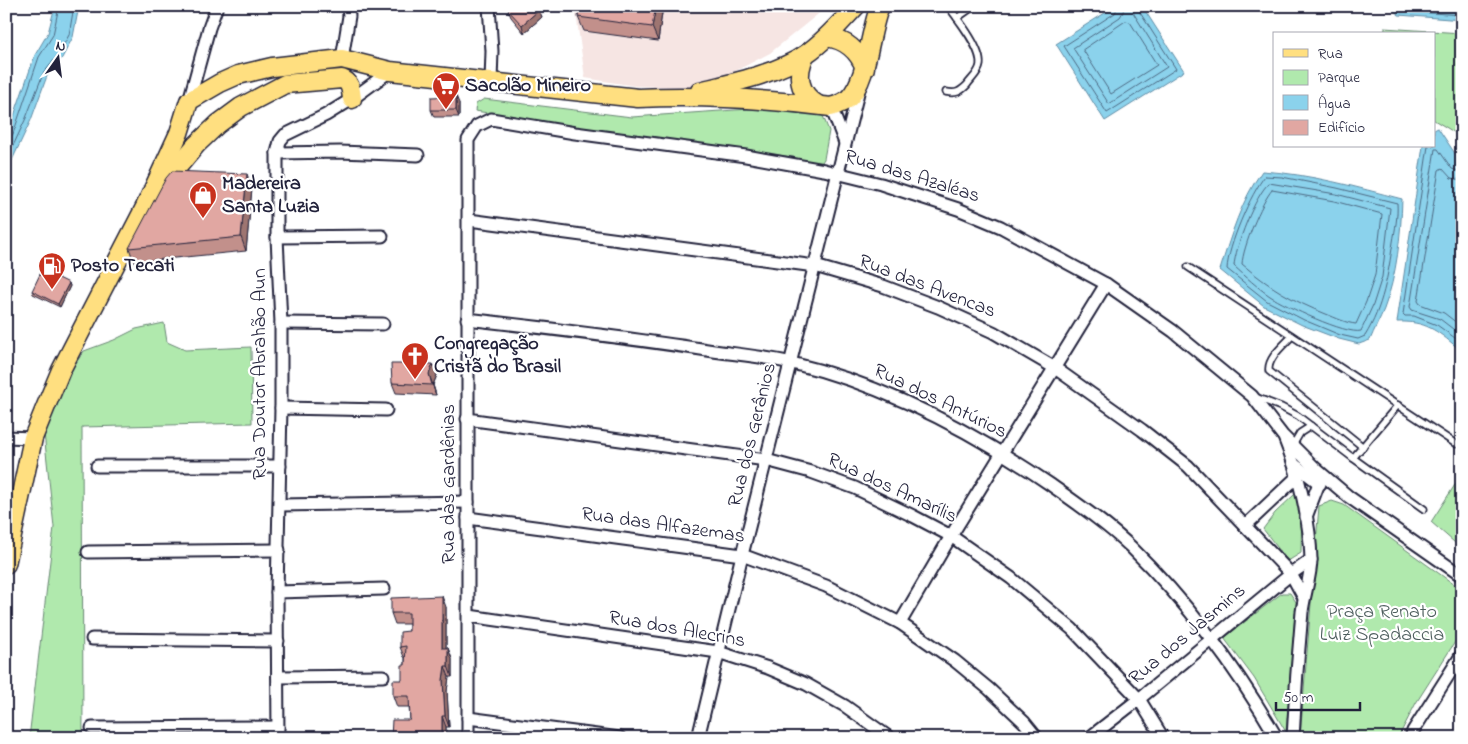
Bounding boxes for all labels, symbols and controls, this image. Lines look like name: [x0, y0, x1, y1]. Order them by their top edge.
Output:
north arrow: [32, 32, 82, 82]
legend: [1273, 32, 1436, 148]
text: N: [54, 36, 68, 58]
text: Rua: [1318, 43, 1343, 65]
text: Parque: [1318, 67, 1360, 89]
supermarket icon: Sacolão Mineiro: [431, 71, 461, 110]
place label: Sacolão Mineiro: [465, 72, 591, 101]
text: Água: [1318, 93, 1351, 116]
text: Edifício: [1318, 117, 1365, 139]
street label: Rua das Azaléas: [841, 143, 983, 211]
place label: Madereira Santa Luzia: [222, 170, 320, 222]
shop icon: Madereira Santa Luzia: [188, 180, 218, 219]
street label: Rua das Avencas: [854, 248, 1000, 326]
fuel station icon: Posto Tecati: [37, 251, 67, 290]
place label: Posto Tecati: [71, 252, 175, 281]
street label: Rua Doutor Abrahão Aun: [246, 268, 275, 480]
place label: Congregação Cristã do Brasil: [434, 330, 561, 382]
church icon: Congregação Cristã do Brasil: [400, 341, 430, 380]
street label: Rua dos Antúrios: [868, 357, 1012, 447]
street label: Rua dos Gerânios: [721, 360, 785, 510]
street label: Rua das Gardênias: [435, 404, 464, 564]
street label: Rua dos Amarílis: [822, 446, 962, 532]
street label: Rua das Alfazemas: [579, 500, 747, 552]
street label: Rua dos Jasmins: [1123, 577, 1253, 693]
park label: Praça Renato Luiz Spadaccia: [1320, 598, 1444, 650]
street label: Rua dos Alecrins: [606, 604, 748, 656]
scale bar: [1276, 679, 1359, 711]
text: 50 m: [1283, 687, 1314, 709]

